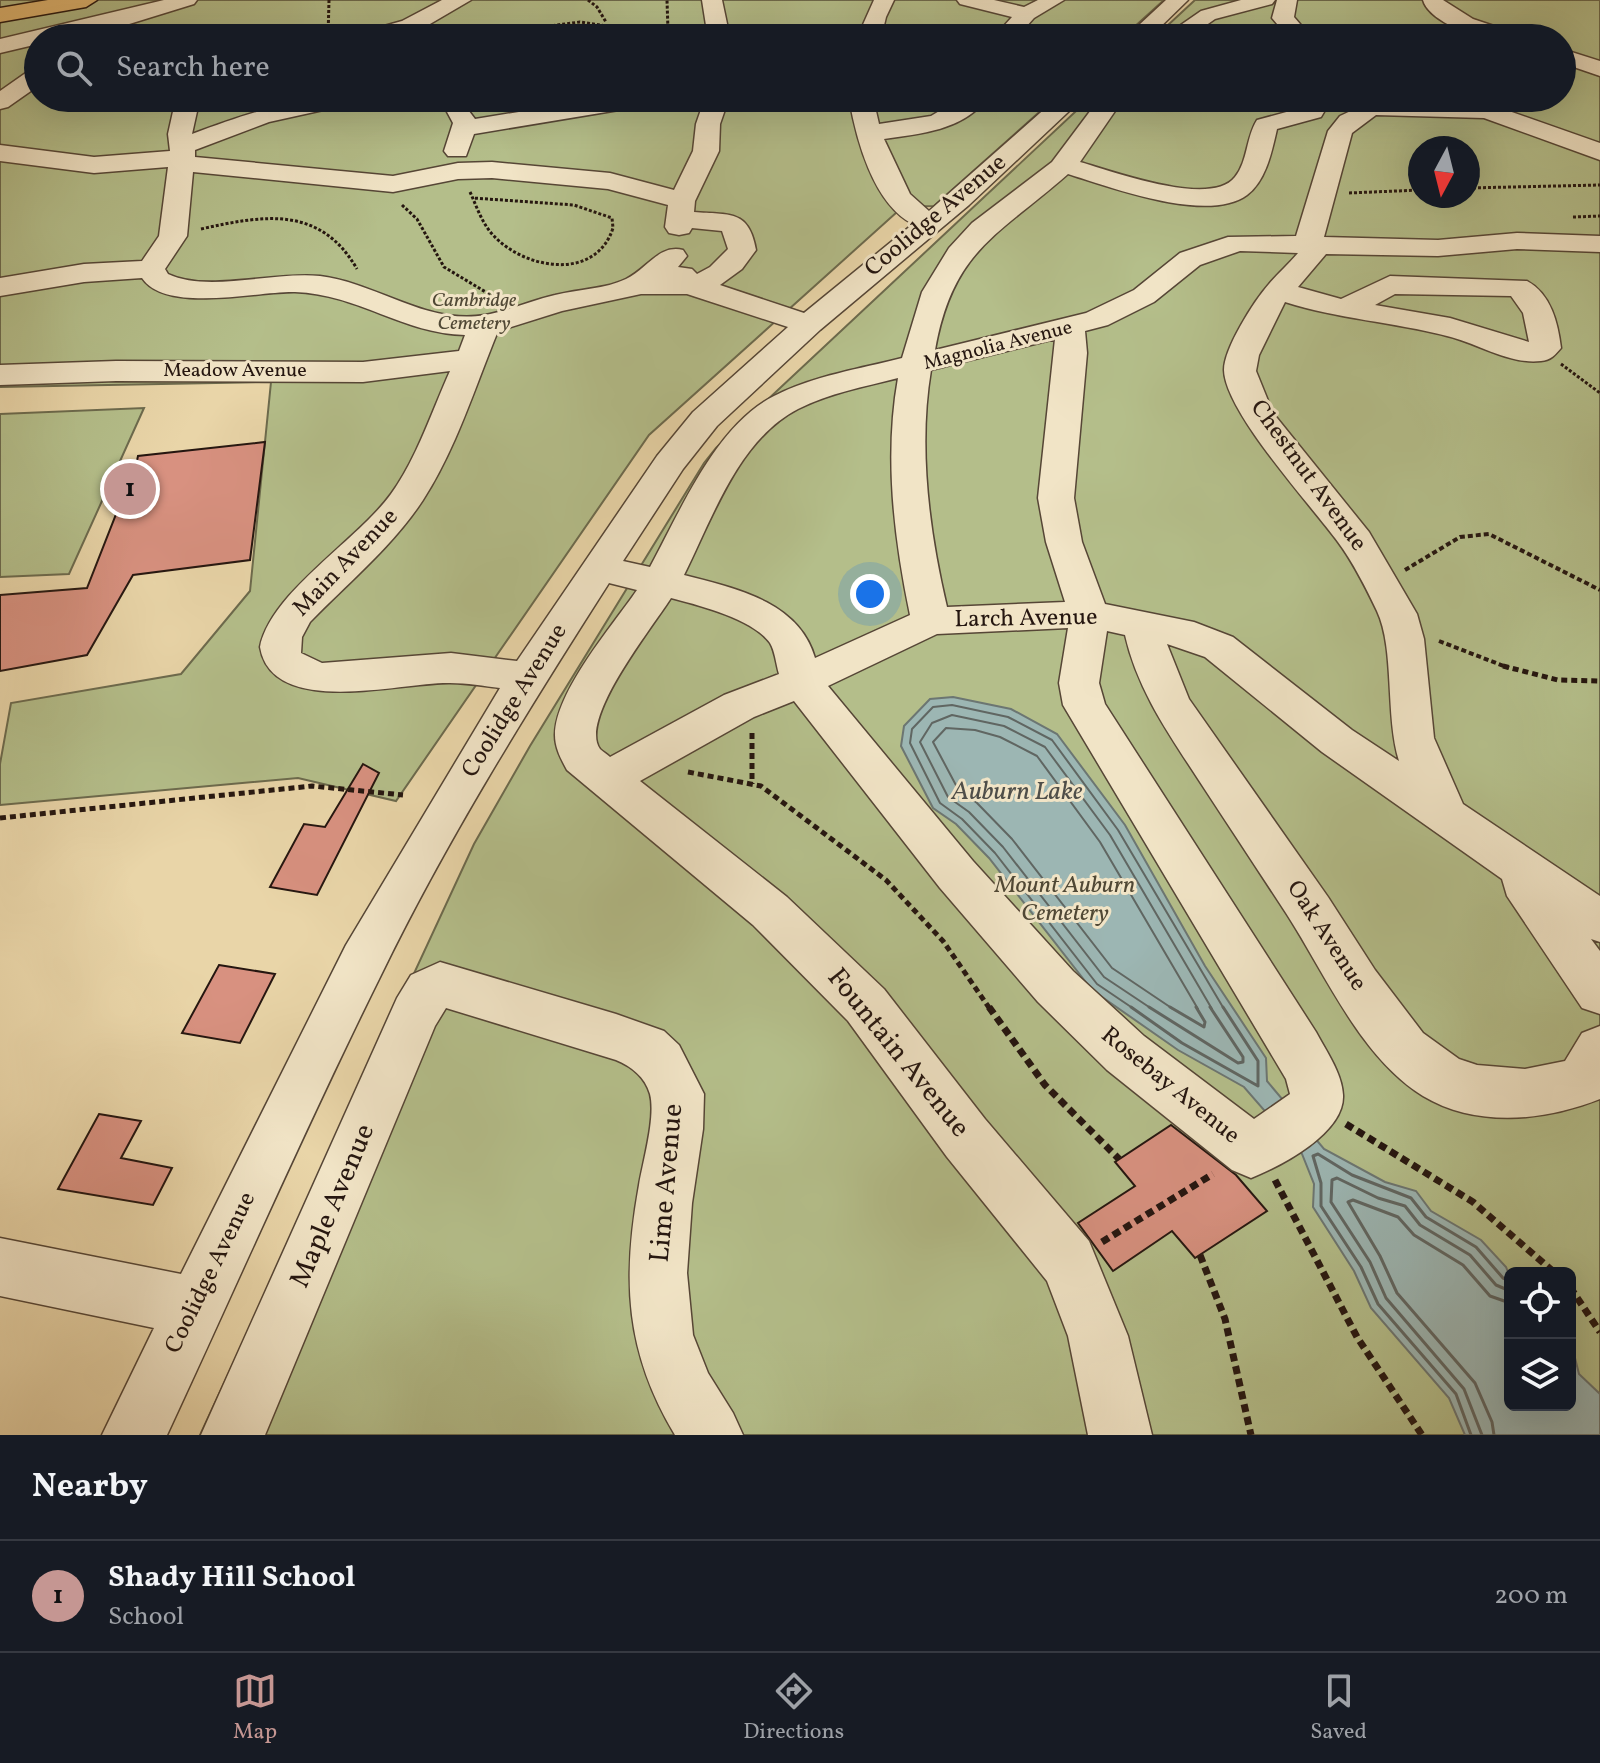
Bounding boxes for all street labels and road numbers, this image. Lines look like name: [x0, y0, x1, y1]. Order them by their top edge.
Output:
street label: Coolidge Avenue: [858, 146, 1014, 286]
street label: Magnolia Avenue: [921, 314, 1075, 378]
street label: Meadow Avenue: [163, 357, 307, 385]
street label: Chestnut Avenue: [1241, 393, 1375, 559]
street label: Main Avenue: [285, 501, 407, 625]
street label: Larch Avenue: [954, 601, 1098, 637]
street label: Coolidge Avenue: [454, 617, 576, 785]
street label: Oak Avenue: [1277, 874, 1375, 998]
street label: Fountain Avenue: [817, 960, 979, 1146]
street label: Rosebay Avenue: [1093, 1019, 1247, 1153]
street label: Lime Avenue: [641, 1102, 693, 1264]
street label: Maple Avenue: [281, 1118, 385, 1294]
street label: Coolidge Avenue: [157, 1187, 265, 1359]

